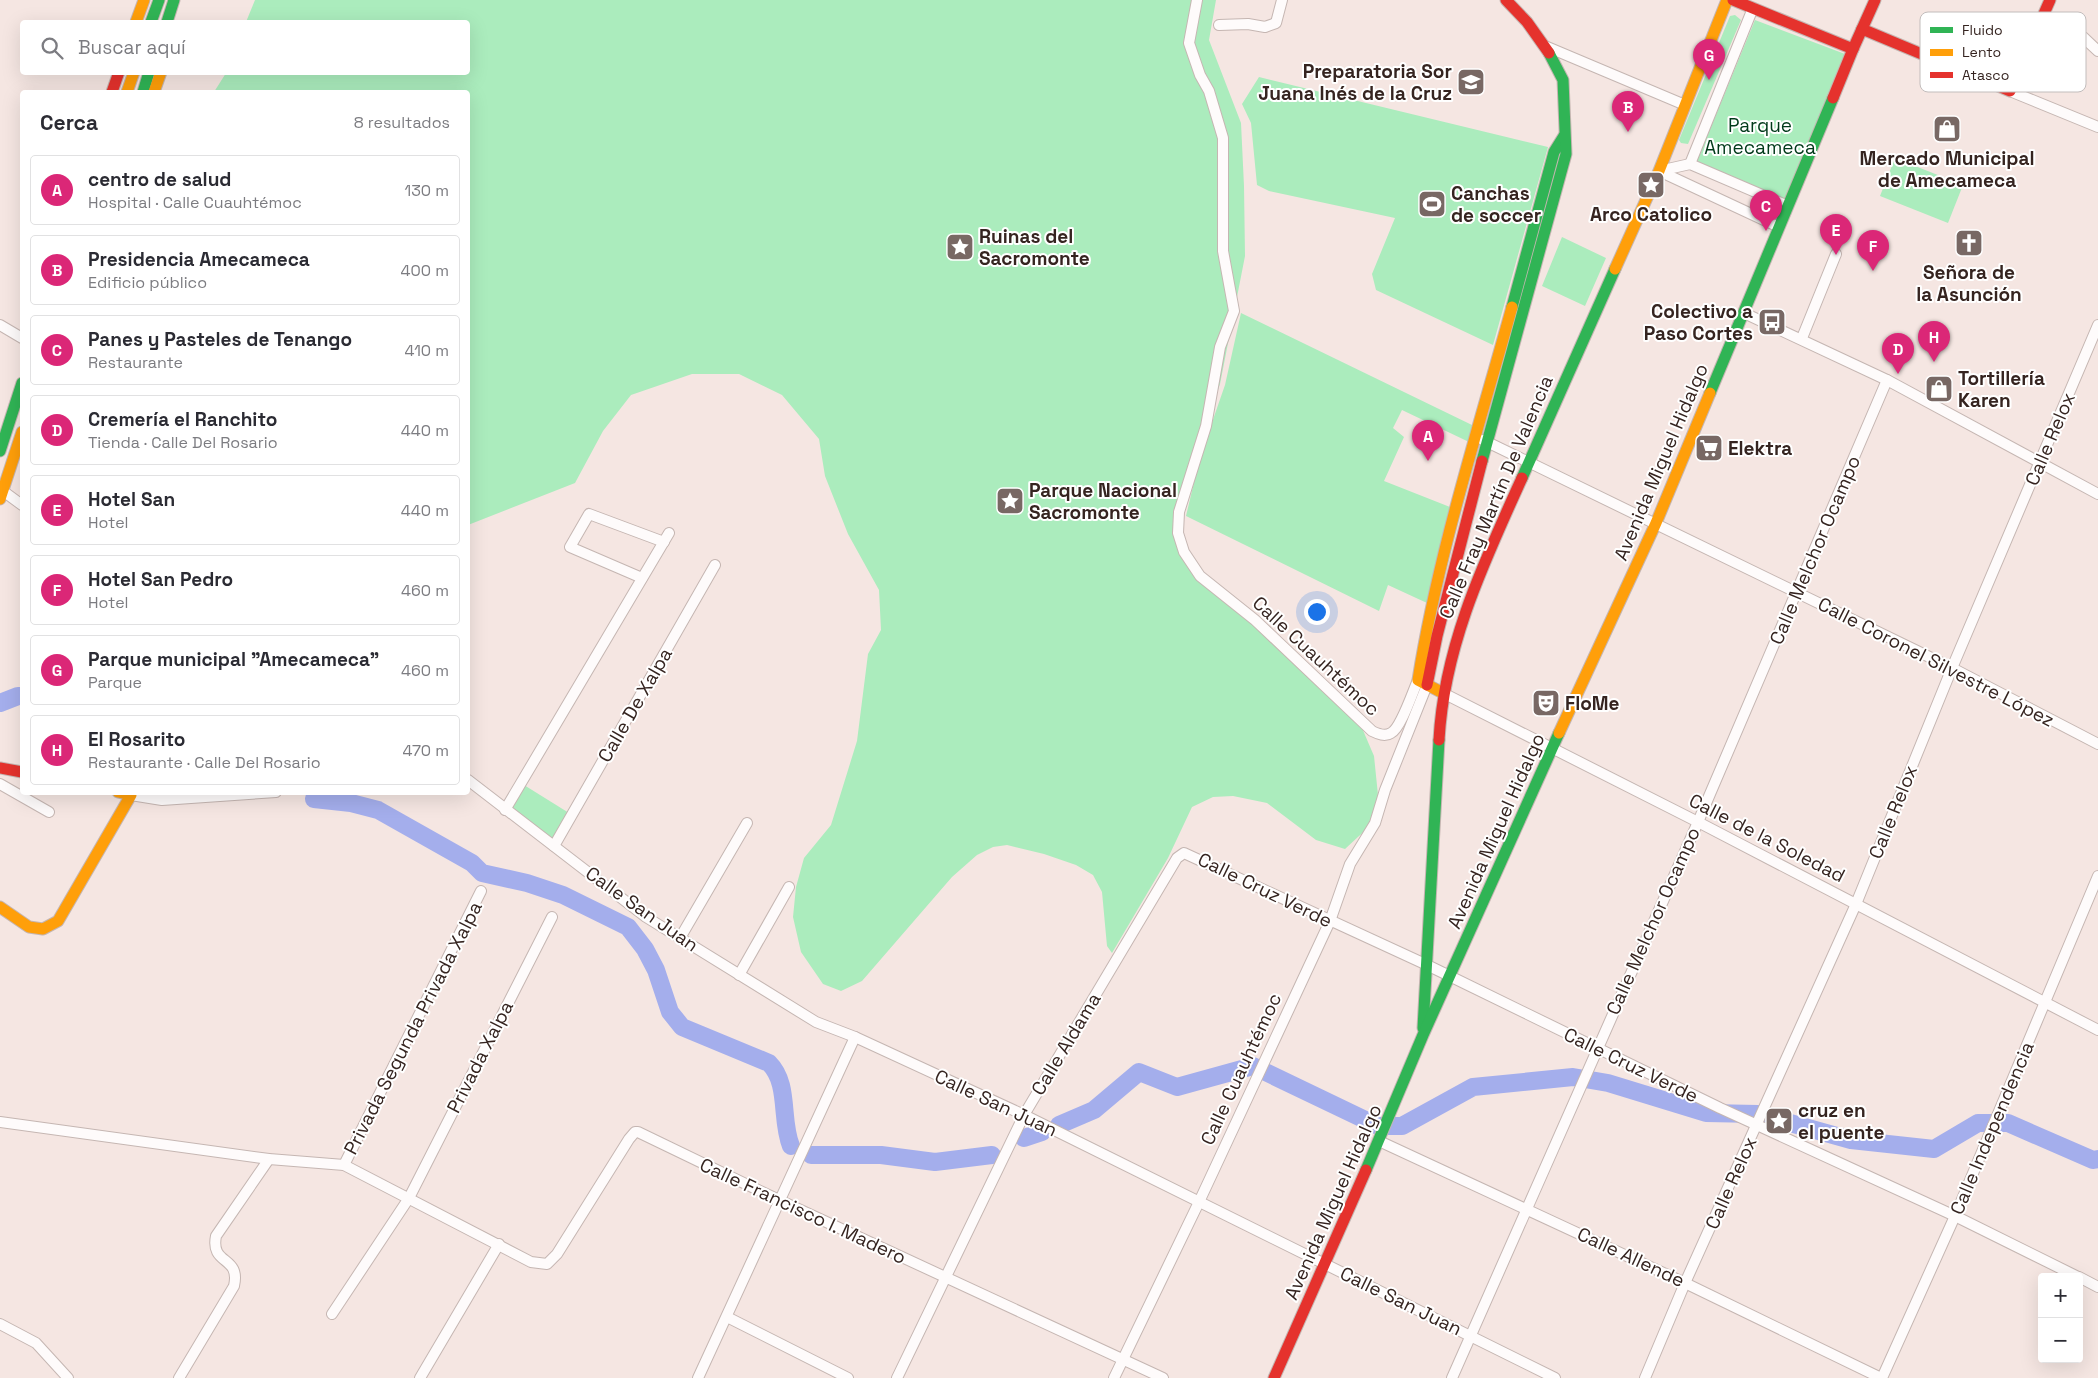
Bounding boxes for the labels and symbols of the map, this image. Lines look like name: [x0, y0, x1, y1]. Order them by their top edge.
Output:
legend: [1920, 12, 2086, 92]
text: Fluido: [1962, 21, 2003, 39]
pin: G: [1693, 39, 1725, 80]
text: Lento: [1962, 43, 2001, 61]
place label: Preparatoria Sor Juana Inés de la Cruz: [1258, 59, 1452, 106]
text: Atasco: [1962, 66, 2009, 84]
school or university icon: Preparatoria Sor Juana Inés de la Cruz: [1456, 67, 1486, 97]
pin: B: [1612, 91, 1644, 132]
park label: Parque Amecameca: [1704, 113, 1816, 160]
shop icon: Mercado Municipal de Amecameca: [1932, 114, 1962, 144]
place label: Mercado Municipal de Amecameca: [1860, 146, 2034, 193]
place icon: Arco Catolico: [1636, 170, 1666, 200]
place label: Canchas de soccer: [1451, 181, 1541, 228]
sports icon: Canchas de soccer: [1417, 189, 1447, 219]
pin: C: [1750, 190, 1782, 231]
place label: Arco Catolico: [1590, 202, 1712, 227]
pin: E: [1820, 214, 1852, 255]
place label: Ruinas del Sacromonte: [979, 224, 1090, 271]
church icon: Señora de la Asunción: [1954, 228, 1984, 258]
pin: F: [1857, 230, 1889, 271]
place icon: Ruinas del Sacromonte: [945, 232, 975, 262]
place label: Señora de la Asunción: [1916, 260, 2022, 307]
place label: Colectivo a Paso Cortes: [1644, 299, 1753, 346]
bus stop icon: Colectivo a Paso Cortes: [1757, 307, 1787, 337]
pin: H: [1918, 321, 1950, 362]
pin: D: [1882, 333, 1914, 374]
street label: Avenida Miguel Hidalgo: [1608, 360, 1714, 564]
place label: Tortillería Karen: [1958, 366, 2045, 413]
street label: Calle Fray Martín De Valencia: [1433, 371, 1559, 623]
shop icon: Tortillería Karen: [1924, 374, 1954, 404]
street label: Calle Relox: [2019, 389, 2081, 489]
pin: A: [1412, 420, 1444, 461]
supermarket icon: Elektra: [1694, 433, 1724, 463]
place label: Elektra: [1728, 436, 1792, 461]
street label: Calle Melchor Ocampo: [1764, 452, 1866, 648]
place label: Parque Nacional Sacromonte: [1029, 478, 1177, 525]
place icon: Parque Nacional Sacromonte: [995, 486, 1025, 516]
street label: Calle Cuauhtémoc: [1247, 591, 1385, 721]
street label: Calle Coronel Silvestre López: [1814, 591, 2058, 733]
your location: [1304, 599, 1330, 625]
street label: Calle De Xalpa: [592, 643, 678, 767]
theatre icon: FloMe: [1531, 688, 1561, 718]
place label: FloMe: [1565, 691, 1620, 716]
street label: Avenida Miguel Hidalgo: [1442, 729, 1550, 933]
street label: Calle Relox: [1863, 761, 1923, 863]
street label: Calle de la Soledad: [1685, 788, 1849, 888]
street label: Calle Melchor Ocampo: [1600, 823, 1706, 1019]
street label: Calle Cruz Verde: [1194, 847, 1336, 933]
street label: Calle San Juan: [580, 861, 704, 957]
street label: Privada Segunda Privada Xalpa: [339, 898, 487, 1158]
street label: Calle Aldama: [1026, 988, 1106, 1100]
street label: Calle Cuauhtémoc: [1195, 989, 1287, 1149]
street label: Privada Xalpa: [442, 997, 518, 1117]
street label: Calle Cruz Verde: [1560, 1022, 1702, 1108]
street label: Calle Independencia: [1944, 1038, 2040, 1218]
street label: Calle San Juan: [931, 1064, 1061, 1142]
place label: cruz en el puente: [1798, 1098, 1884, 1145]
street label: Avenida Miguel Hidalgo: [1279, 1100, 1387, 1304]
place icon: cruz en el puente: [1764, 1106, 1794, 1136]
street label: Calle Relox: [1699, 1133, 1763, 1233]
street label: Calle Francisco I. Madero: [696, 1152, 910, 1270]
street label: Calle Allende: [1573, 1221, 1689, 1293]
street label: Calle San Juan: [1336, 1261, 1466, 1341]

